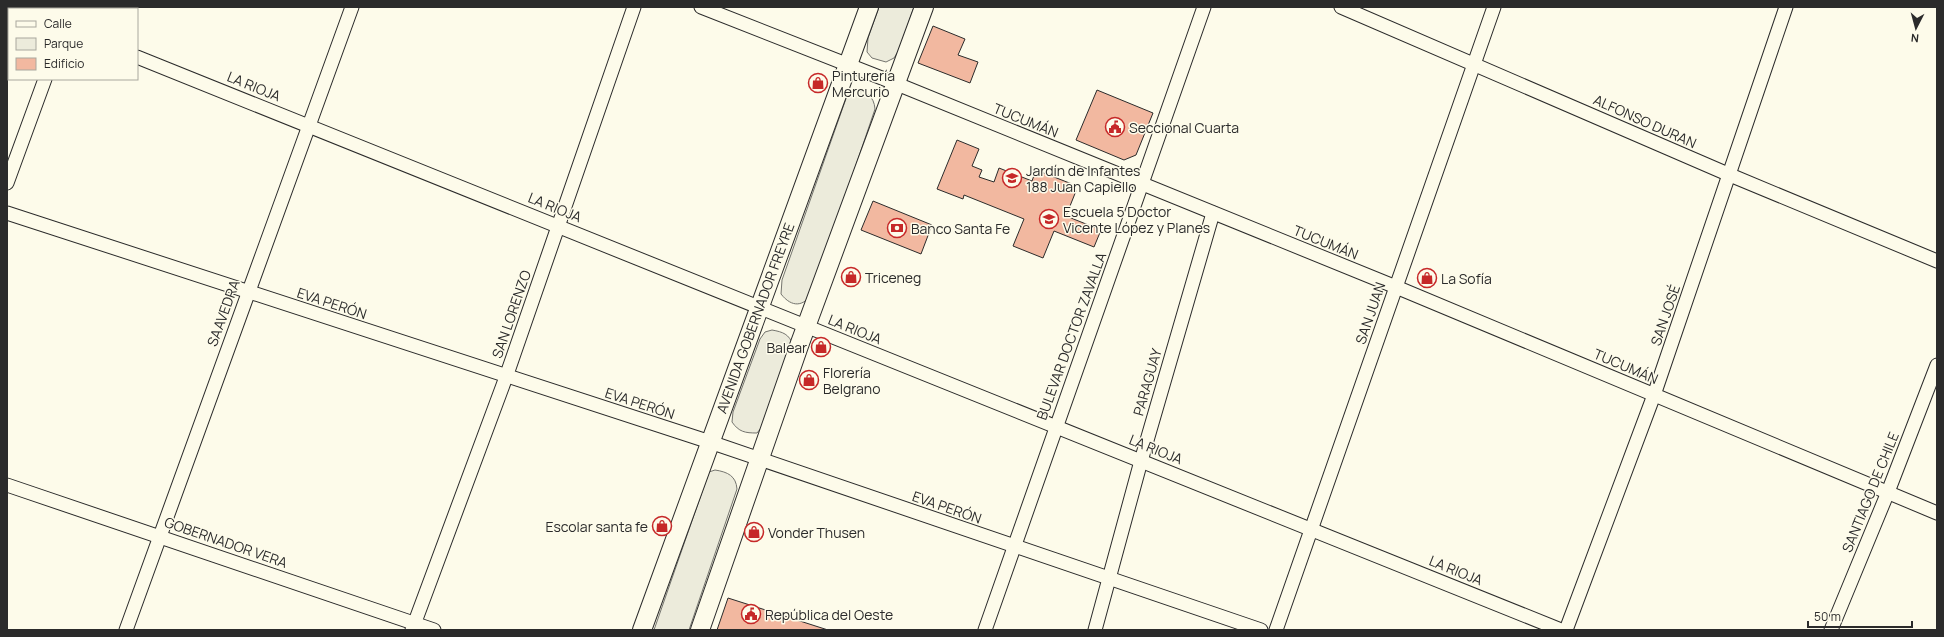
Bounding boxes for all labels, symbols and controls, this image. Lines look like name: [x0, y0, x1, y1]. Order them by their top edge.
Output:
legend: [8, 8, 138, 80]
north arrow: [1896, 8, 1936, 48]
text: Calle: [44, 15, 72, 32]
text: N: [1910, 31, 1920, 46]
text: Parque: [44, 35, 83, 52]
text: Edificio: [44, 55, 84, 72]
place label: Pinturería Mercurio: [832, 66, 895, 101]
street label: LA RIOJA: [224, 67, 284, 105]
shop icon: Pinturería Mercurio: [807, 72, 829, 94]
street label: ALFONSO DURAN: [1590, 90, 1700, 152]
street label: TUCUMÁN: [991, 98, 1061, 142]
public building icon: Seccional Cuarta: [1104, 116, 1126, 138]
place label: Seccional Cuarta: [1129, 118, 1239, 137]
place label: Jardín de Infantes 188 Juan Capiello: [1026, 161, 1140, 196]
school or university icon: Jardín de Infantes 188 Juan Capiello: [1001, 167, 1023, 189]
street label: LA RIOJA: [525, 188, 585, 226]
place label: Escuela 5 Doctor Vicente López y Planes: [1063, 202, 1210, 237]
school or university icon: Escuela 5 Doctor Vicente López y Planes: [1038, 208, 1060, 230]
bank icon: Banco Santa Fe: [886, 217, 908, 239]
place label: Banco Santa Fe: [911, 219, 1010, 238]
street label: AVENIDA GOBERNADOR FREYRE: [712, 220, 798, 416]
street label: TUCUMÁN: [1291, 220, 1361, 264]
street label: BULEVAR DOCTOR ZAVALLA: [1032, 249, 1110, 422]
shop icon: Triceneg: [840, 266, 862, 288]
street label: SAN LORENZO: [487, 267, 535, 361]
shop icon: La Sofía: [1416, 267, 1438, 289]
place label: Triceneg: [865, 268, 921, 287]
place label: La Sofía: [1441, 269, 1492, 288]
street label: SAAVEDRA: [202, 277, 244, 349]
street label: SAN JUAN: [1351, 280, 1389, 346]
street label: SAN JOSÉ: [1646, 282, 1684, 348]
street label: EVA PERÓN: [295, 283, 369, 323]
street label: LA RIOJA: [825, 310, 885, 348]
shop icon: Balear: [810, 336, 832, 358]
place label: Balear: [767, 338, 807, 357]
street label: TUCUMÁN: [1591, 344, 1661, 388]
street label: PARAGUAY: [1128, 346, 1166, 418]
place label: Florería Belgrano: [823, 363, 880, 398]
shop icon: Florería Belgrano: [798, 369, 820, 391]
street label: EVA PERÓN: [603, 383, 677, 423]
street label: SANTIAGO DE CHILE: [1837, 429, 1903, 555]
street label: LA RIOJA: [1126, 430, 1186, 468]
street label: EVA PERÓN: [910, 486, 984, 528]
street label: GOBERNADOR VERA: [162, 512, 290, 572]
shop icon: Escolar santa fe: [651, 515, 673, 537]
place label: Escolar santa fe: [545, 517, 648, 536]
shop icon: Vonder Thusen: [743, 521, 765, 543]
place label: Vonder Thusen: [768, 523, 865, 542]
street label: LA RIOJA: [1426, 551, 1486, 589]
public building icon: República del Oeste: [740, 603, 762, 625]
scale bar: [1808, 603, 1912, 629]
place label: República del Oeste: [765, 605, 893, 624]
text: 50 m: [1814, 608, 1841, 625]

